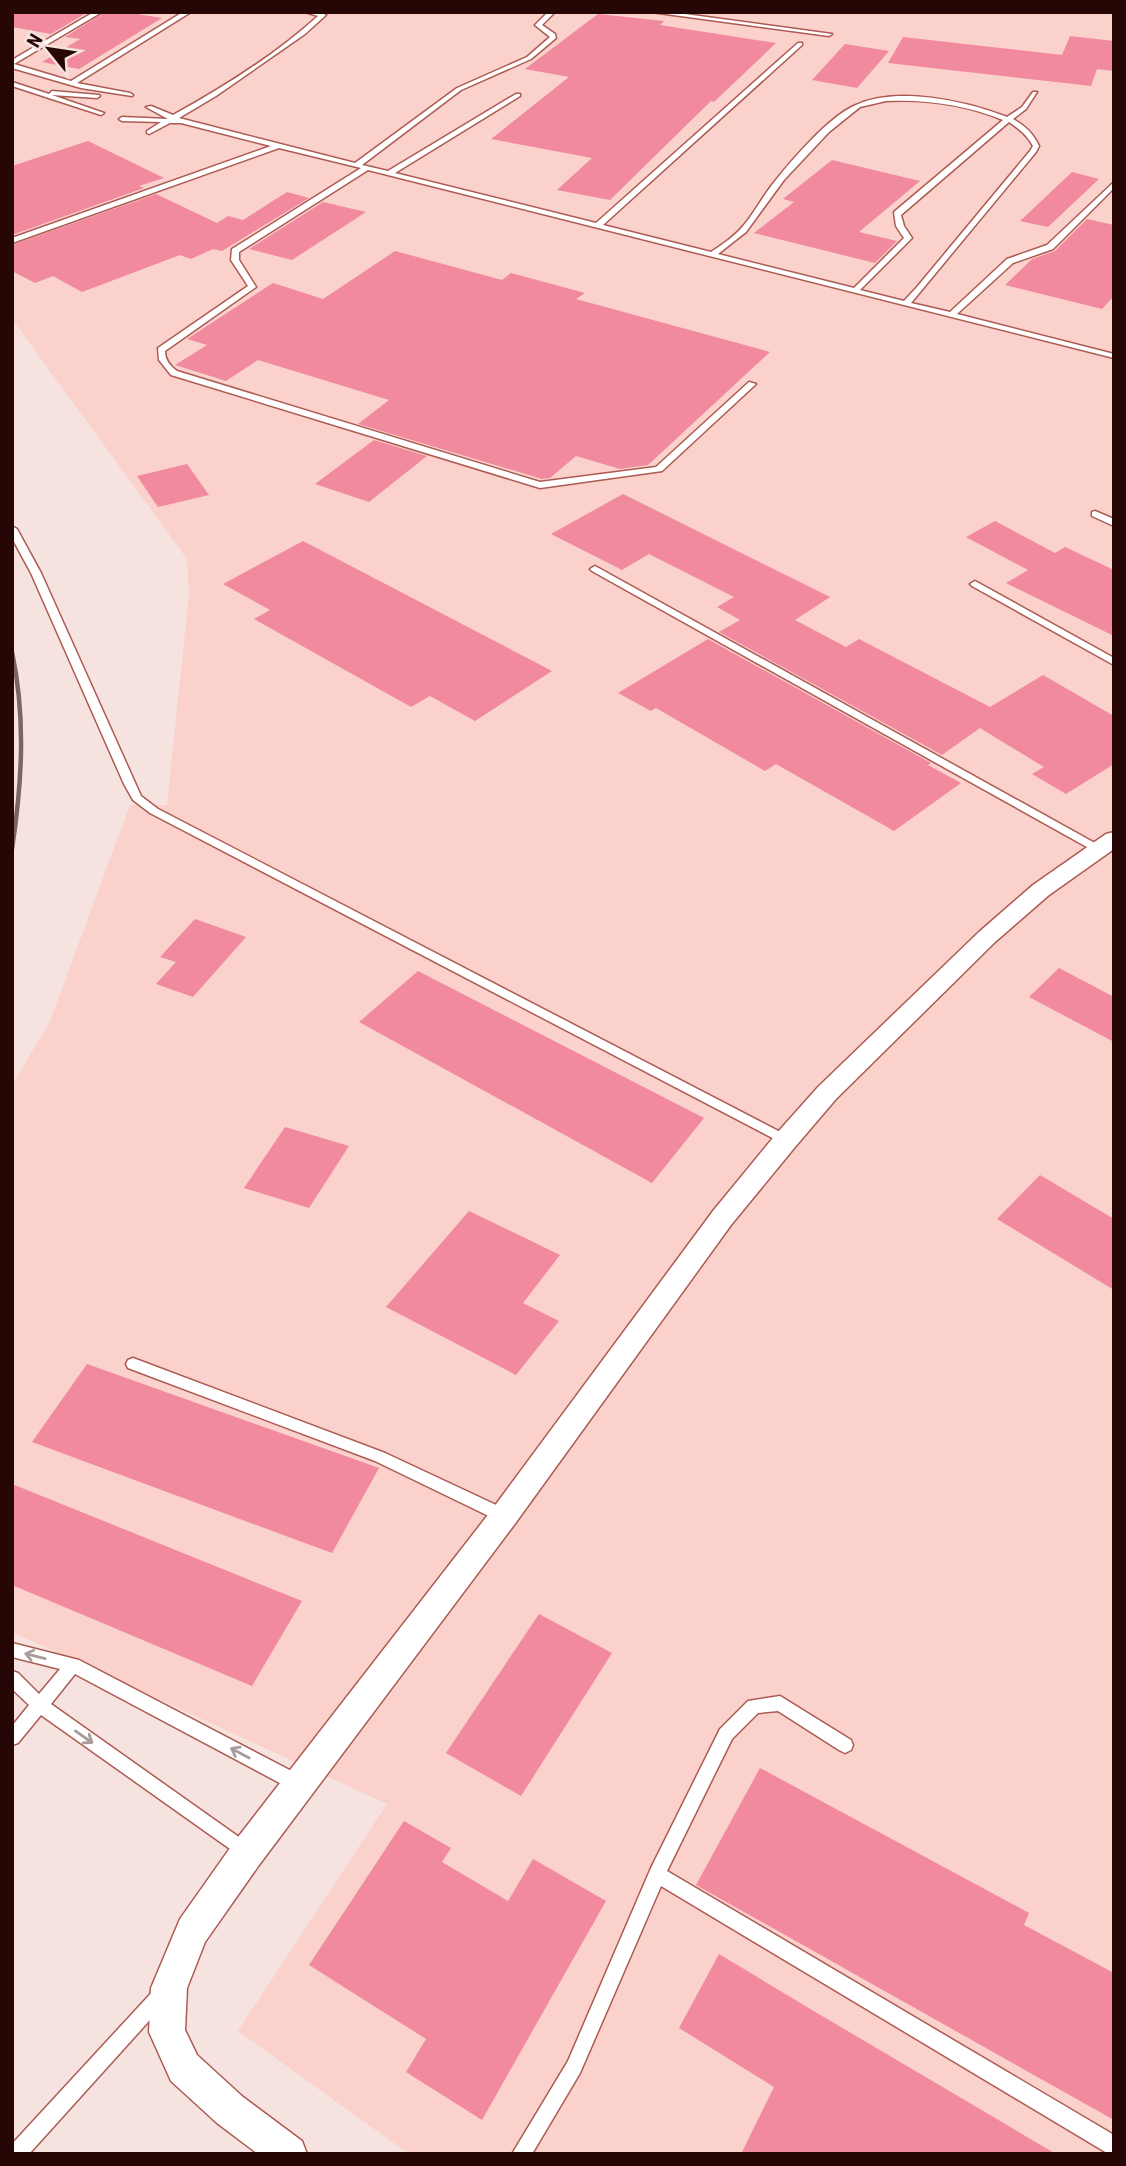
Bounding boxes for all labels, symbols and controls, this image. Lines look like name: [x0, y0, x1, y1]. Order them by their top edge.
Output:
north arrow: [14, 14, 84, 84]
text: N: [22, 30, 48, 52]
one-way arrow: [25, 1649, 47, 1662]
one-way arrow: [74, 1730, 93, 1744]
one-way arrow: [230, 1746, 251, 1759]

